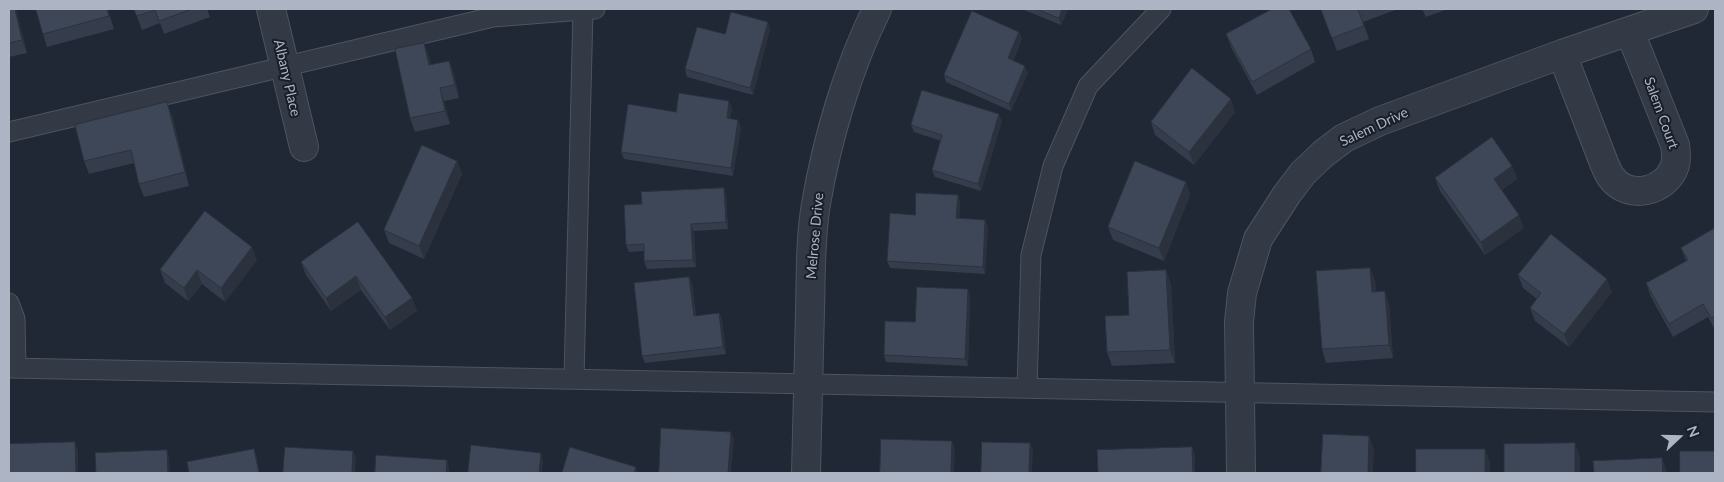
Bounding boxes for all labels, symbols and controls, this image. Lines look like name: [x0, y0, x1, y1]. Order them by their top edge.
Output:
street label: Albany Place: [270, 38, 304, 118]
street label: Salem Court: [1640, 75, 1682, 151]
street label: Salem Drive: [1337, 104, 1411, 150]
street label: Melrose Drive: [803, 192, 827, 280]
north arrow: [1654, 412, 1704, 462]
text: N: [1684, 423, 1703, 440]

